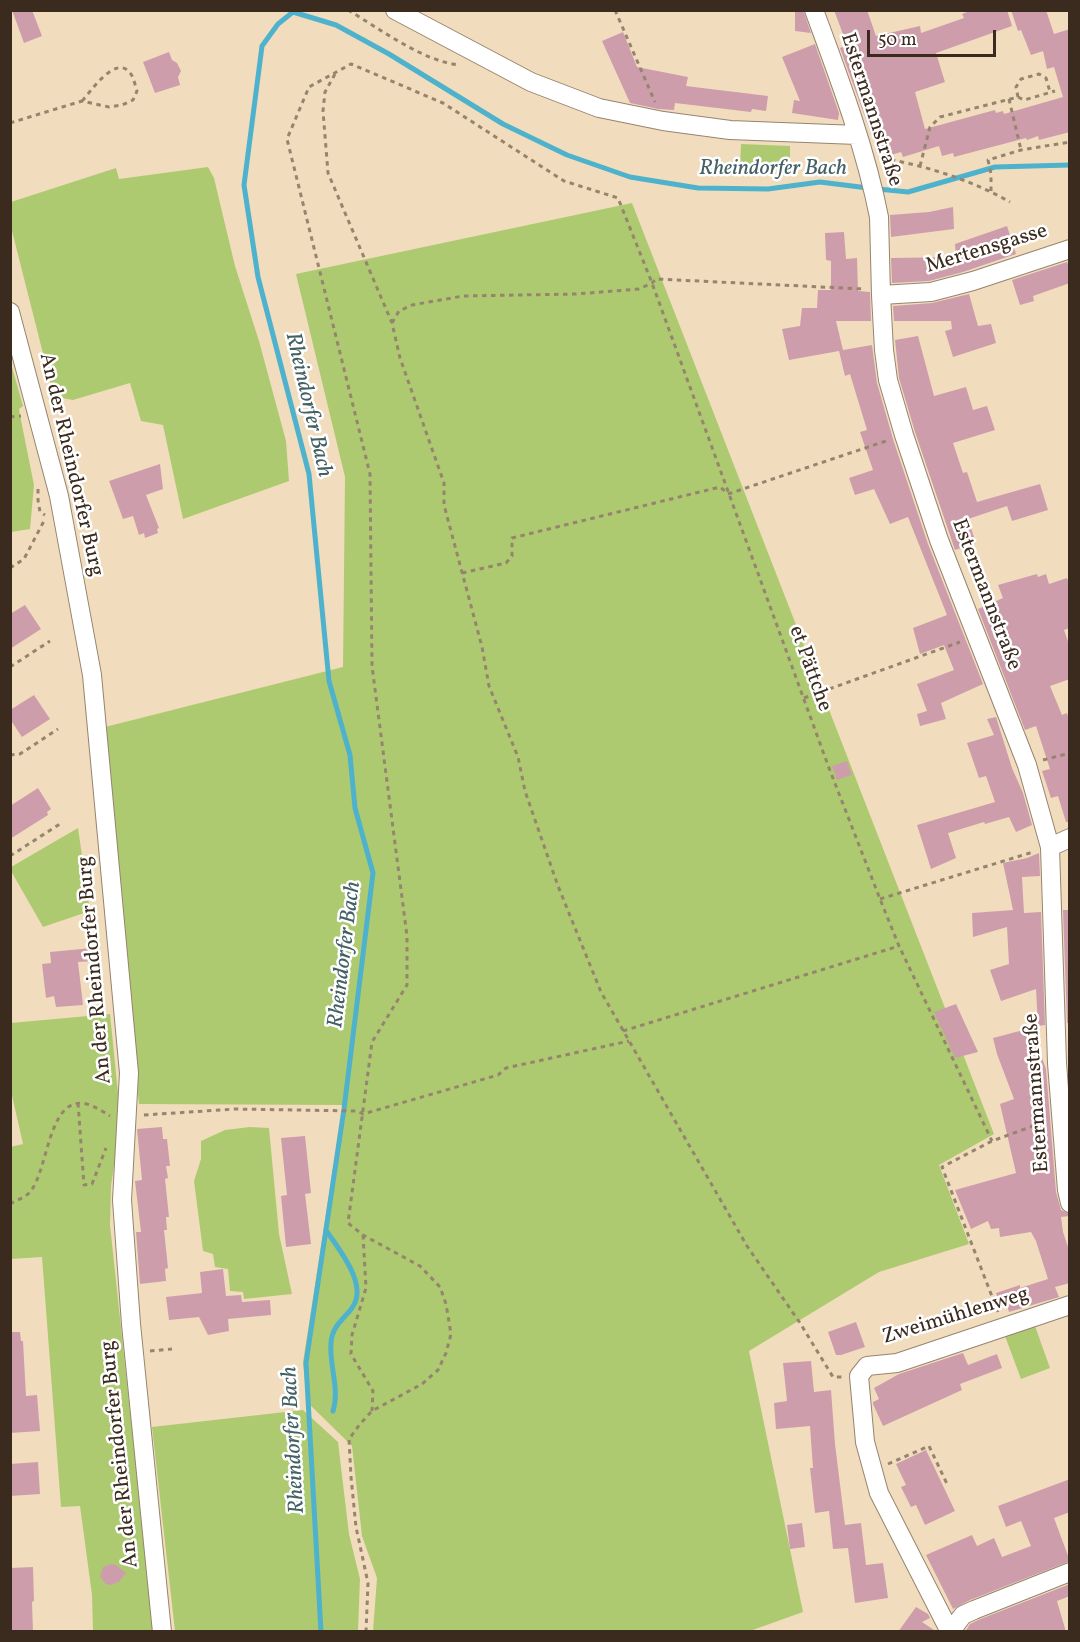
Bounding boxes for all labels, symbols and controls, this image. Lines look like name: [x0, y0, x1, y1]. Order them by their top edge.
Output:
scale bar: [870, 18, 999, 56]
text: 50 m: [878, 28, 917, 53]
street label: Estermannstraße: [833, 30, 907, 190]
water label: Rheindorfer Bach: [699, 157, 847, 183]
street label: Mertensgasse: [923, 220, 1051, 280]
water label: Rheindorfer Bach: [278, 330, 336, 480]
street label: An der Rheindorfer Burg: [32, 351, 108, 579]
street label: Estermannstraße: [945, 516, 1025, 674]
street label: et Pättche: [782, 623, 836, 715]
street label: An der Rheindorfer Burg: [73, 855, 119, 1085]
water label: Rheindorfer Bach: [324, 880, 368, 1030]
street label: Estermannstraße: [1020, 1012, 1056, 1174]
street label: Zweimühlenweg: [880, 1283, 1032, 1351]
street label: An der Rheindorfer Burg: [97, 1339, 145, 1569]
water label: Rheindorfer Bach: [278, 1366, 312, 1514]

